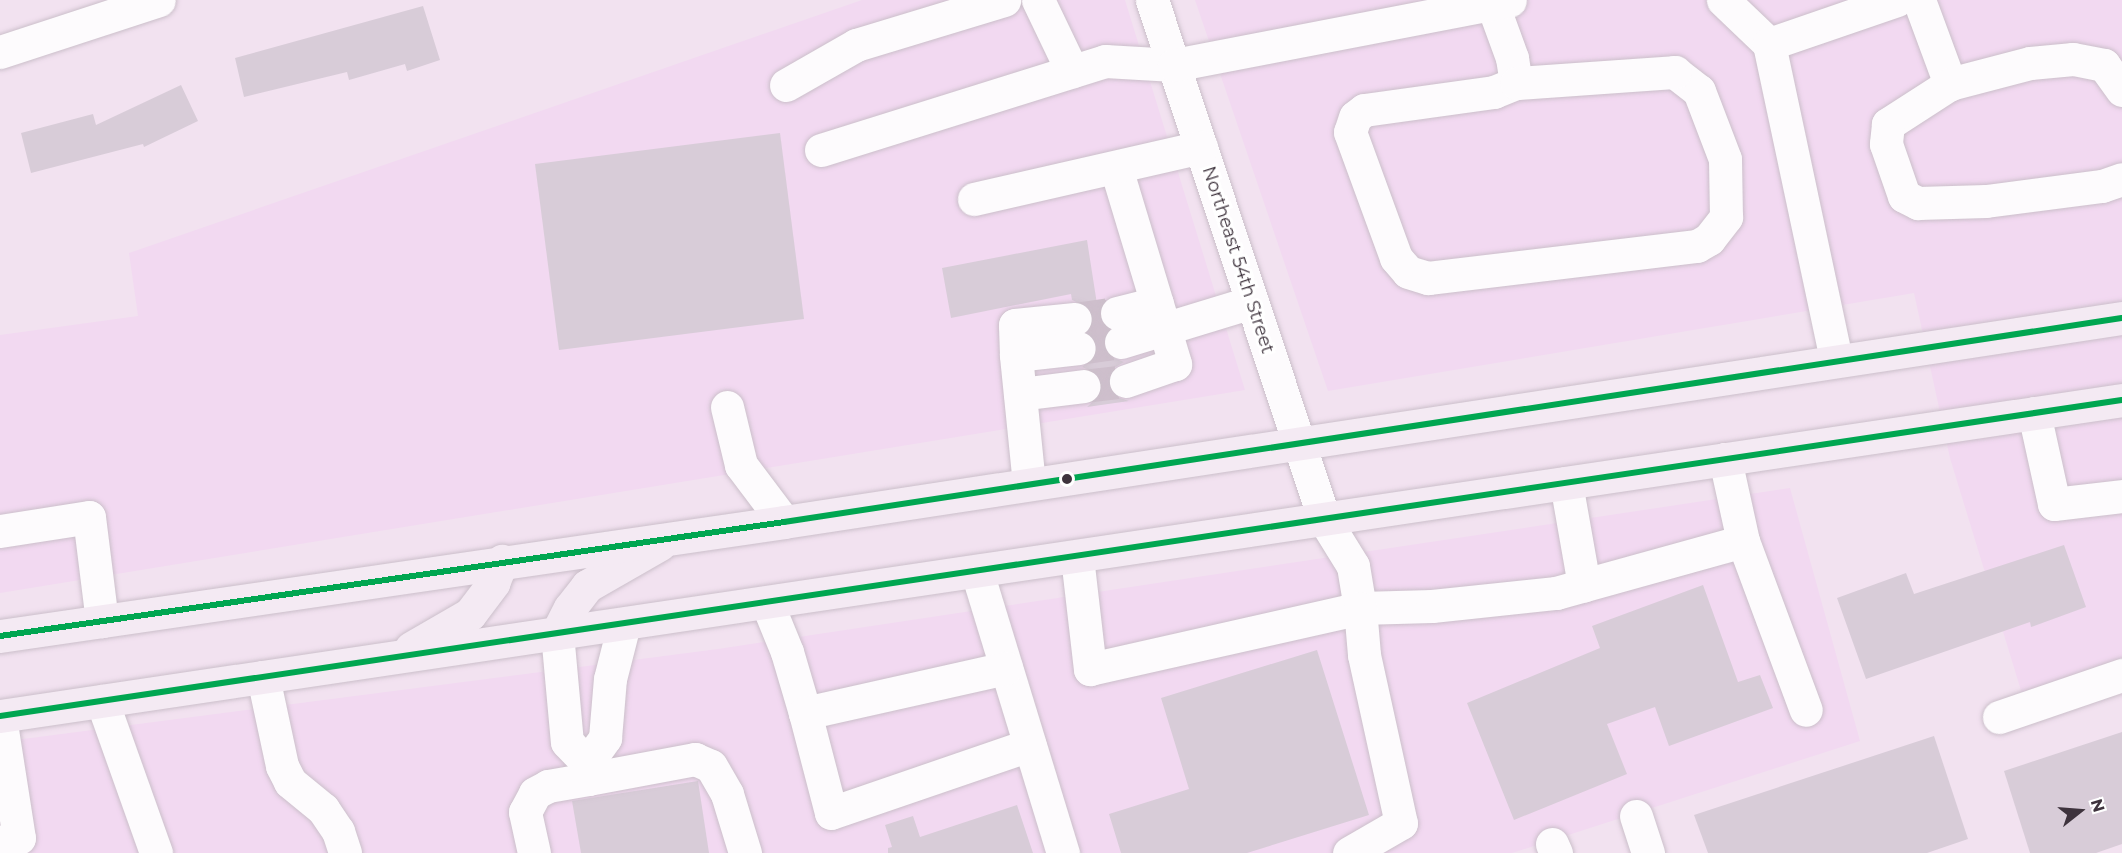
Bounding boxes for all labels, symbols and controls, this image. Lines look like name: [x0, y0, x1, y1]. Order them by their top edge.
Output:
street label: Northeast 54th Street: [1198, 164, 1278, 356]
unlabelled marker: [1061, 473, 1073, 485]
north arrow: [2050, 781, 2110, 841]
text: N: [2087, 797, 2109, 815]

